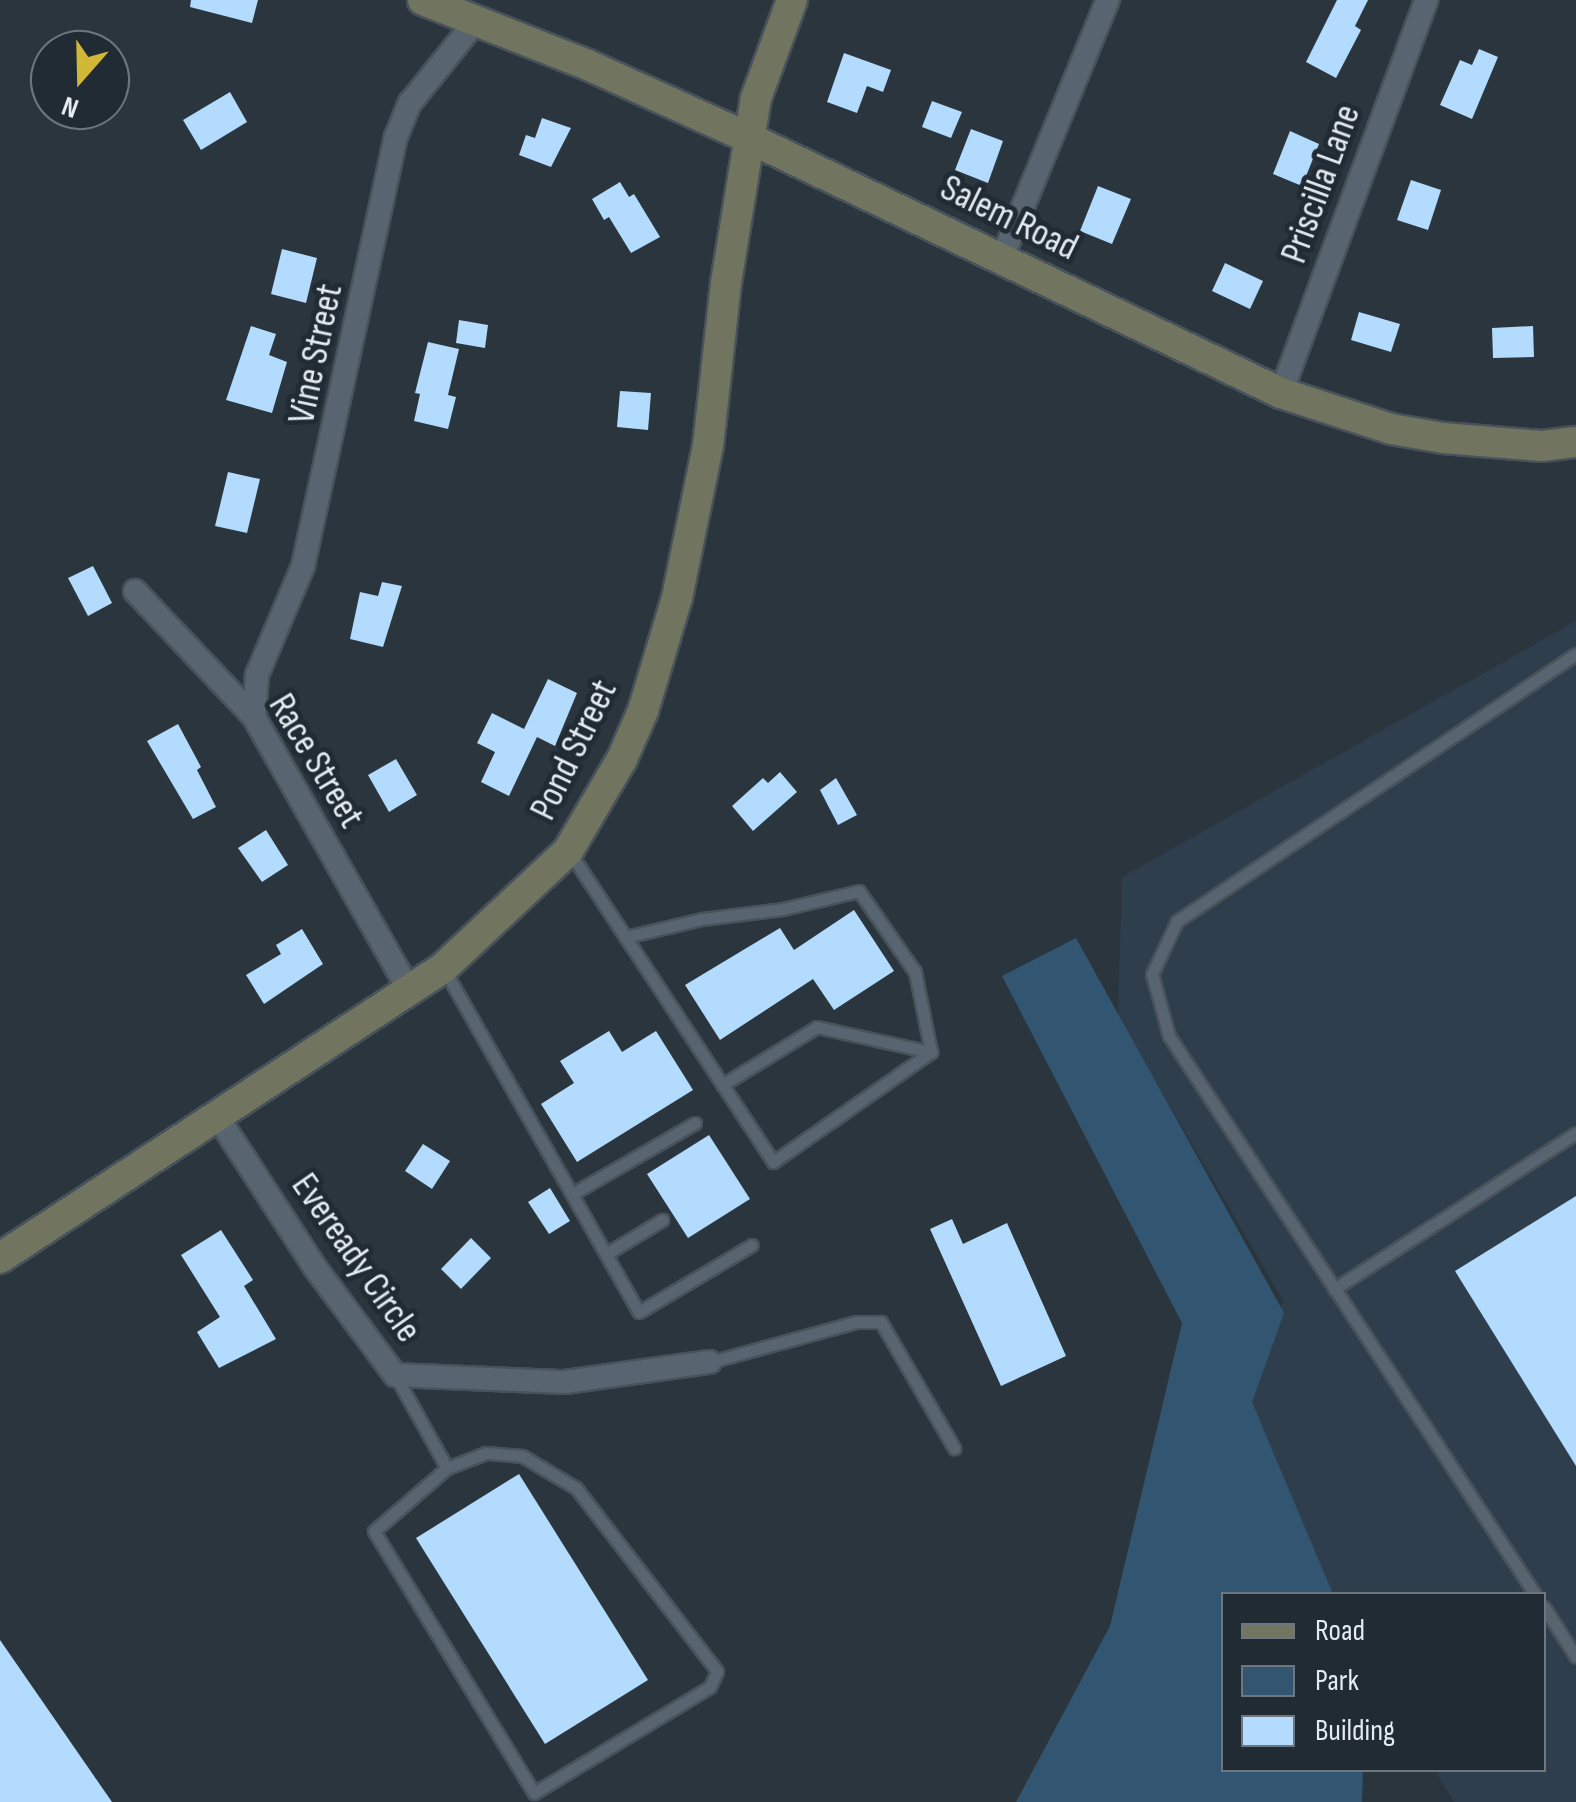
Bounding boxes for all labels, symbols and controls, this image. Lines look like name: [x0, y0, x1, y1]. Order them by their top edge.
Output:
north arrow: [30, 30, 130, 130]
text: N: [58, 89, 83, 125]
street label: Priscilla Lane: [1271, 99, 1371, 269]
street label: Salem Road: [933, 165, 1085, 271]
street label: Vine Street: [279, 280, 353, 428]
street label: Pond Street: [521, 673, 627, 827]
street label: Race Street: [258, 686, 374, 836]
street label: Eveready Circle: [281, 1165, 431, 1351]
legend: [1221, 1592, 1546, 1772]
text: Road: [1315, 1613, 1365, 1649]
text: Park: [1315, 1663, 1359, 1699]
text: Building: [1315, 1713, 1395, 1749]

